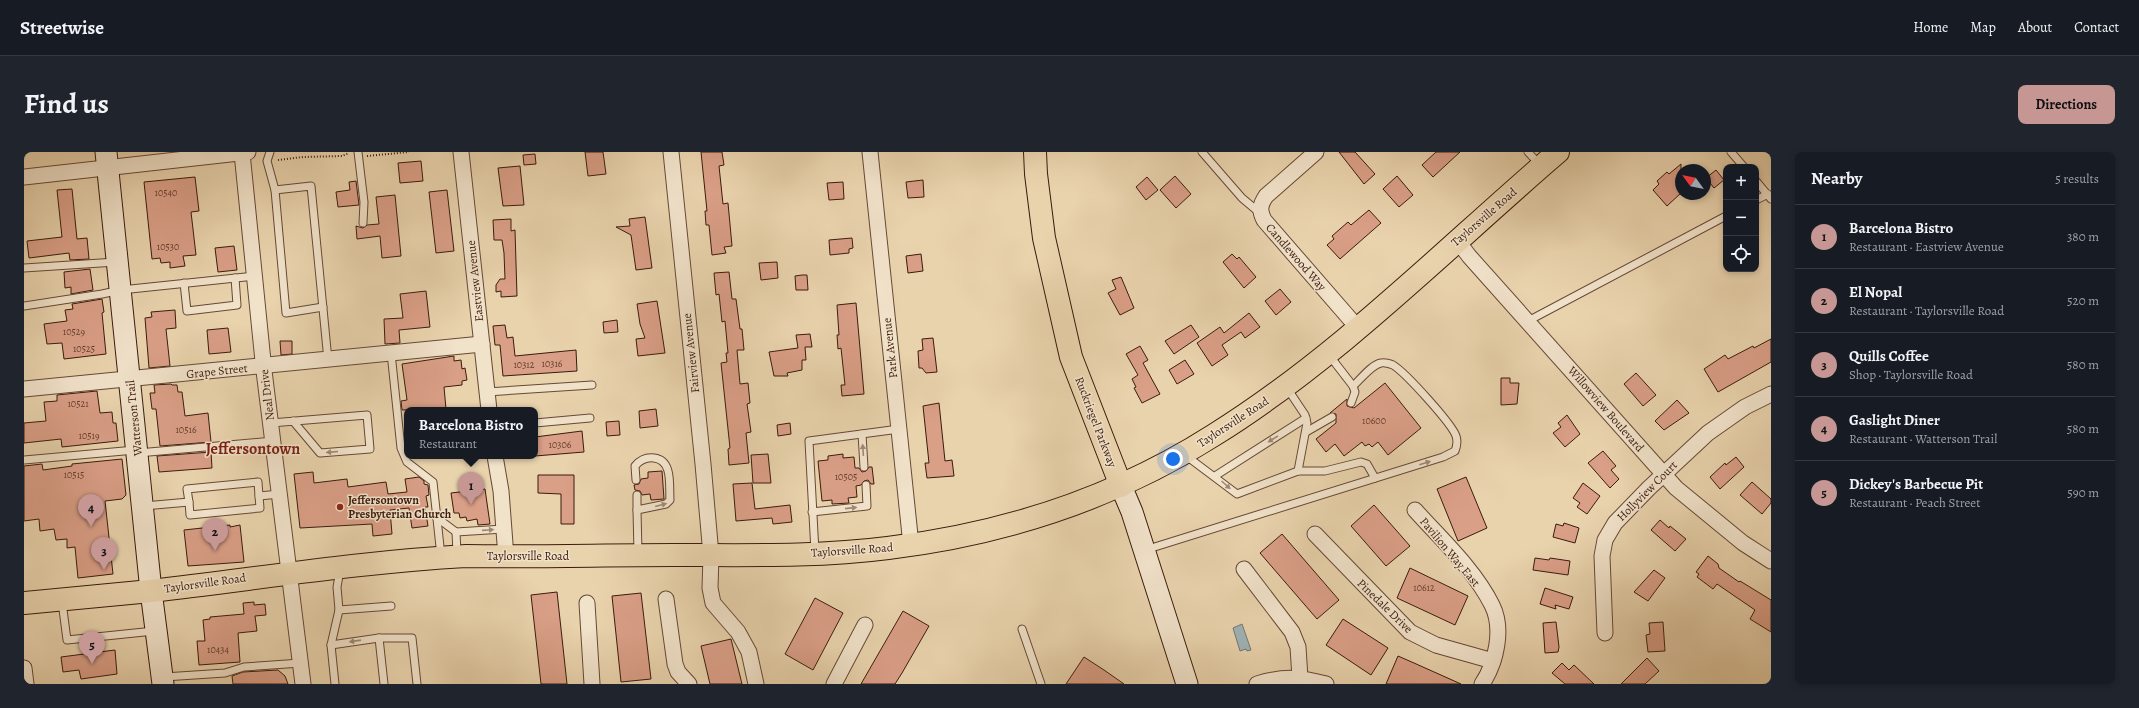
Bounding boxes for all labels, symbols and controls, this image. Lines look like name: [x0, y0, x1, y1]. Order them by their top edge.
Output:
text: Streetwise: [20, 15, 104, 41]
text: Home: [1913, 18, 1948, 37]
text: Map: [1970, 18, 1996, 37]
text: About: [2018, 18, 2052, 37]
text: Contact: [2074, 18, 2119, 37]
text: Find us: [24, 85, 109, 123]
button: Directions: [2018, 85, 2115, 124]
north arrow: [1675, 164, 1711, 200]
map controls: [1723, 164, 1759, 272]
button: +: [1723, 164, 1759, 200]
text: Nearby: [1811, 167, 1862, 190]
text: 5 results: [2055, 170, 2099, 187]
street label: Taylorsville Road: [1448, 184, 1521, 250]
house number: 10540: [155, 186, 177, 199]
button: −: [1723, 200, 1759, 236]
text: Barcelona Bistro: [1849, 218, 1953, 238]
street label: Candlewood Way: [1262, 220, 1330, 295]
text: 1: [1822, 228, 1826, 245]
text: 380 m: [2067, 228, 2099, 245]
button: locate: [1723, 236, 1759, 272]
text: Restaurant · Eastview Avenue: [1849, 238, 2004, 255]
street label: Eastview Avenue: [463, 239, 487, 323]
house number: 10530: [157, 240, 179, 253]
text: El Nopal: [1849, 282, 1902, 302]
text: 2: [1821, 292, 1827, 309]
text: 520 m: [2067, 292, 2099, 309]
text: Restaurant · Taylorsville Road: [1849, 302, 2004, 319]
street label: Fairview Avenue: [679, 312, 703, 394]
street label: Park Avenue: [879, 317, 901, 379]
house number: 10529: [63, 325, 86, 338]
house number: 10525: [73, 342, 95, 355]
text: Quills Coffee: [1849, 346, 1929, 366]
text: 3: [1821, 356, 1827, 373]
text: 580 m: [2067, 356, 2099, 373]
house number: 10316: [542, 357, 563, 370]
house number: 10312: [513, 358, 535, 371]
street label: Grape Street: [186, 360, 248, 382]
street label: Willowview Boulevard: [1564, 362, 1648, 456]
text: Shop · Taylorsville Road: [1849, 366, 1973, 383]
street label: Neal Drive: [256, 368, 278, 422]
street label: Ruckriegel Parkway: [1071, 374, 1121, 470]
street label: Watterson Trail: [122, 379, 146, 458]
street label: Taylorsville Road: [1194, 393, 1272, 451]
house number: 10521: [67, 397, 89, 410]
popup: [404, 407, 538, 459]
text: Gaslight Diner: [1849, 410, 1940, 430]
house number: 10600: [1362, 414, 1386, 427]
text: Barcelona Bistro: [419, 415, 523, 435]
text: 4: [1821, 420, 1827, 437]
text: 580 m: [2067, 420, 2099, 437]
house number: 10516: [175, 423, 197, 436]
house number: 10519: [78, 429, 100, 442]
text: Restaurant · Watterson Trail: [1849, 430, 1997, 447]
text: Restaurant: [419, 435, 477, 452]
one-way arrow: [1267, 436, 1279, 443]
district label: Jeffersontown: [206, 438, 300, 460]
house number: 10306: [549, 438, 572, 451]
one-way arrow: [860, 444, 867, 456]
one-way arrow: [325, 449, 338, 456]
your location: [1163, 449, 1183, 469]
street label: Hollyview Court: [1613, 457, 1681, 525]
one-way arrow: [1419, 460, 1431, 466]
house number: 10515: [64, 468, 84, 481]
house number: 10505: [835, 470, 857, 483]
pin: 1: [458, 472, 484, 505]
text: Dickey's Barbecue Pit: [1849, 474, 1983, 494]
one-way arrow: [1220, 481, 1231, 490]
text: 5: [1821, 484, 1827, 501]
text: 590 m: [2067, 484, 2099, 501]
place label: Jeffersontown Presbyterian Church: [348, 492, 452, 522]
pin: 4: [78, 494, 104, 527]
text: Restaurant · Peach Street: [1849, 494, 1980, 511]
marker: Jeffersontown Presbyterian Church: [335, 502, 345, 512]
one-way arrow: [655, 502, 667, 508]
one-way arrow: [844, 505, 857, 511]
street label: Pavilion Way East: [1416, 514, 1484, 590]
pin: 2: [202, 518, 228, 551]
one-way arrow: [482, 526, 494, 533]
pin: 3: [91, 537, 117, 570]
street label: Taylorsville Road: [810, 539, 894, 561]
street label: Taylorsville Road: [487, 548, 570, 564]
street label: Taylorsville Road: [163, 569, 247, 597]
street label: Pinedale Drive: [1354, 575, 1416, 637]
house number: 10612: [1413, 581, 1435, 594]
pin: 5: [79, 631, 105, 664]
one-way arrow: [349, 638, 361, 644]
house number: 10434: [207, 643, 229, 656]

